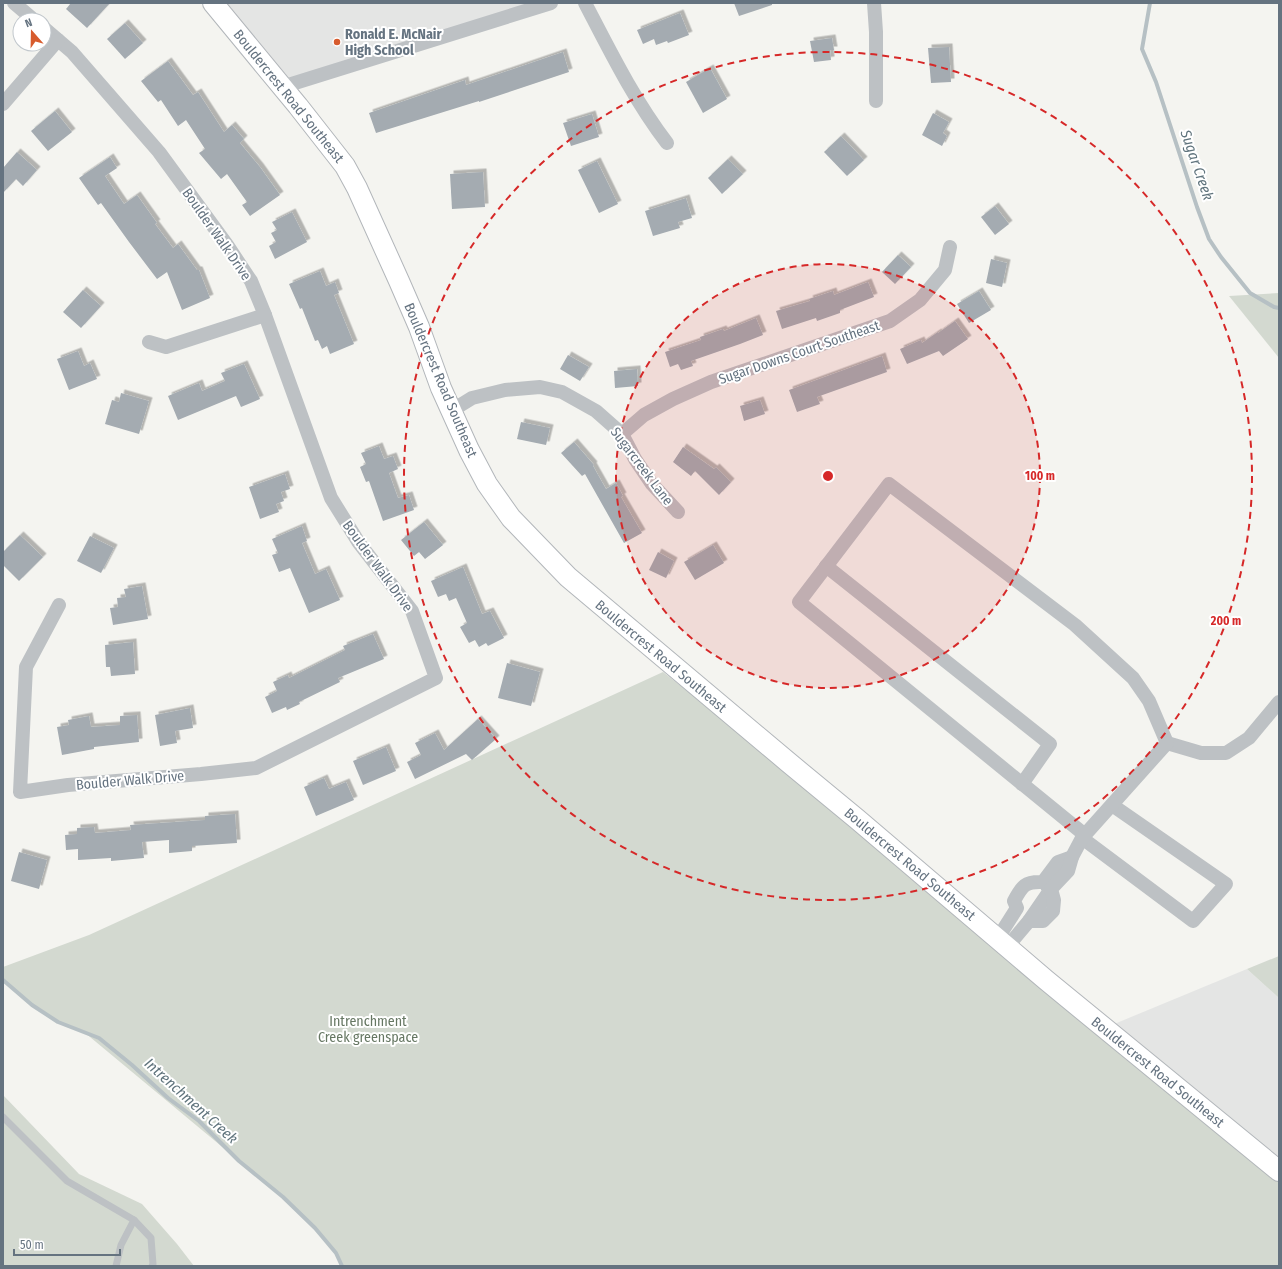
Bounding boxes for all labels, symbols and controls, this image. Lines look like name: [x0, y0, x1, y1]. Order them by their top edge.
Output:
north arrow: [12, 12, 52, 52]
text: N: [23, 16, 34, 30]
street label: Bouldercrest Road Southeast: [230, 26, 348, 167]
place label: Ronald E. McNair High School: [345, 26, 442, 59]
marker: Ronald E. McNair High School: [332, 37, 342, 47]
water label: Sugar Creek: [1176, 127, 1218, 203]
street label: Boulder Walk Drive: [179, 185, 255, 284]
street label: Bouldercrest Road Southeast: [400, 300, 481, 460]
street label: Sugar Downs Court Southeast: [717, 317, 882, 388]
street label: Sugarcreek Lane: [607, 424, 677, 509]
centre of rings: [821, 469, 835, 483]
text: 100 m: [1025, 469, 1055, 483]
street label: Boulder Walk Drive: [339, 517, 416, 615]
street label: Bouldercrest Road Southeast: [592, 596, 730, 717]
text: 200 m: [1210, 614, 1241, 628]
street label: Boulder Walk Drive: [75, 767, 185, 794]
street label: Bouldercrest Road Southeast: [841, 804, 979, 925]
park label: Intrenchment Creek greenspace: [318, 1013, 418, 1046]
street label: Bouldercrest Road Southeast: [1088, 1014, 1228, 1132]
water label: Intrenchment Creek: [141, 1054, 242, 1148]
scale bar: [14, 1231, 120, 1257]
text: 50 m: [20, 1238, 44, 1252]

